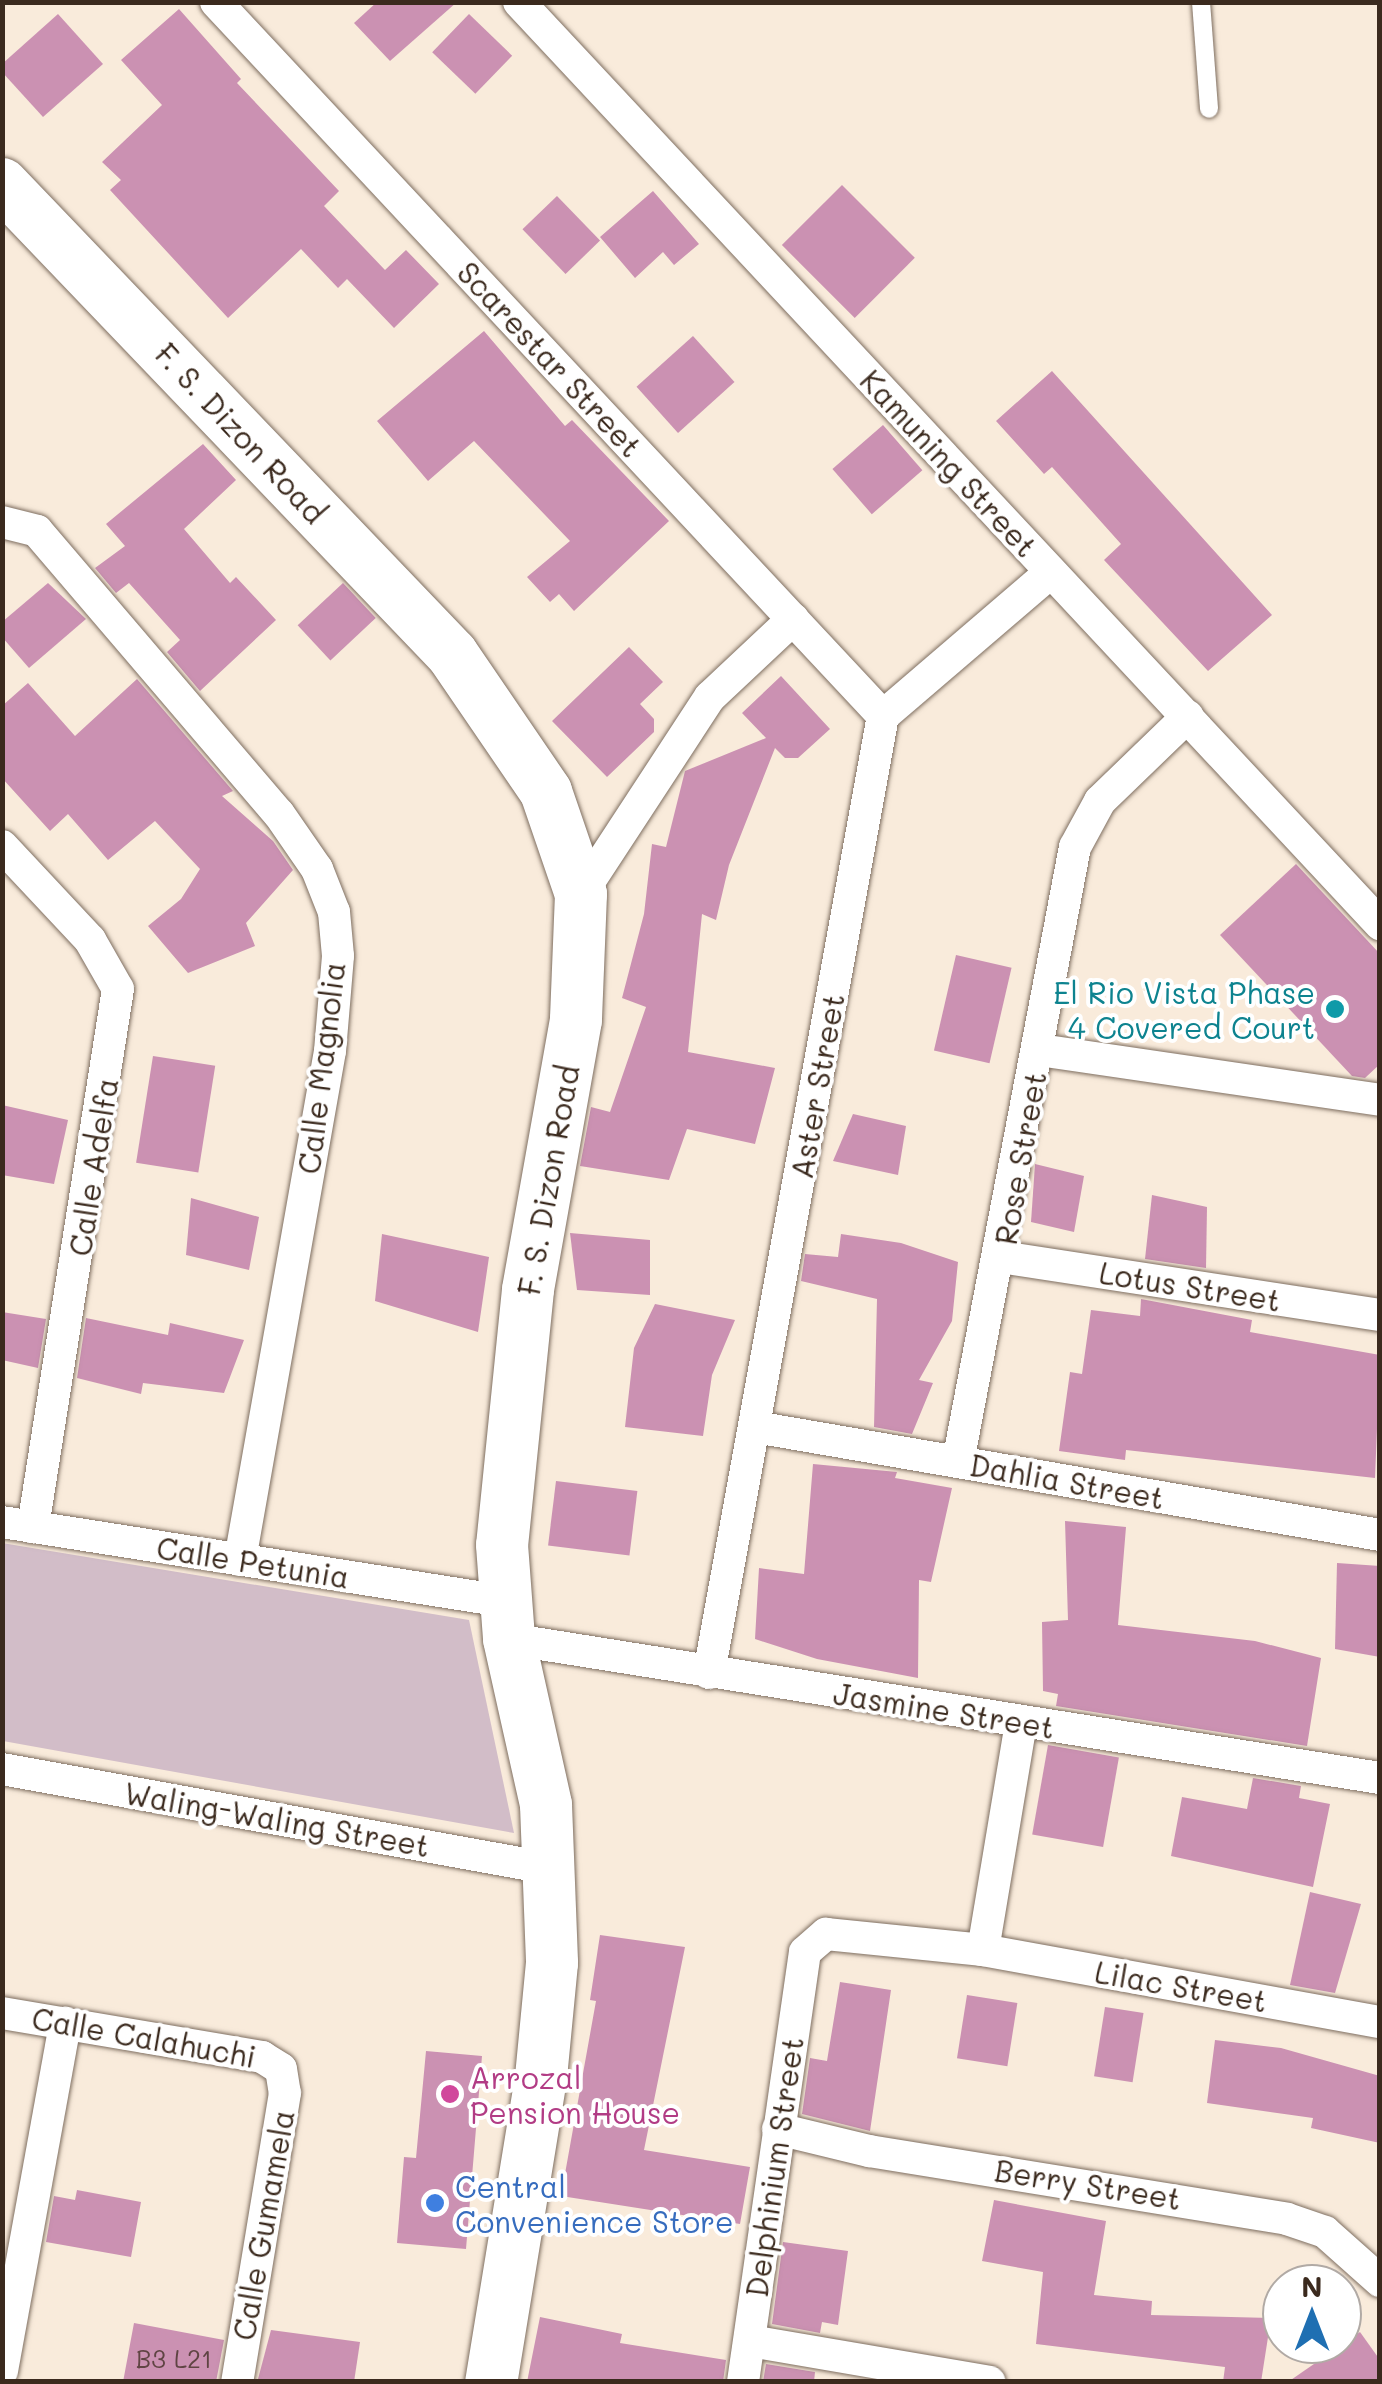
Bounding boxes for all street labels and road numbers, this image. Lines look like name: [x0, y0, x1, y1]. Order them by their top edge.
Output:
street label: Scarestar Street: [450, 254, 650, 464]
street label: F. S. Dizon Road: [148, 336, 334, 530]
street label: Kamuning Street: [853, 362, 1045, 564]
street label: Calle Magnolia: [290, 960, 352, 1176]
street label: Aster Street: [783, 991, 851, 1181]
street label: F. S. Dizon Road: [510, 1062, 586, 1298]
street label: Rose Street: [987, 1069, 1053, 1247]
street label: Calle Adelfa: [61, 1075, 125, 1259]
street label: Lotus Street: [1097, 1254, 1283, 1318]
street label: Dahlia Street: [967, 1446, 1167, 1516]
street label: Calle Petunia: [154, 1529, 352, 1595]
street label: Jasmine Street: [831, 1675, 1057, 1745]
street label: Waling-Waling Street: [122, 1774, 432, 1864]
street label: Lilac Street: [1092, 1953, 1270, 2019]
street label: Calle Calahuchi: [29, 2000, 259, 2074]
street label: Delphinium Street: [738, 2035, 810, 2299]
street label: Calle Gumamela: [225, 2107, 301, 2343]
street label: Berry Street: [992, 2152, 1184, 2216]

